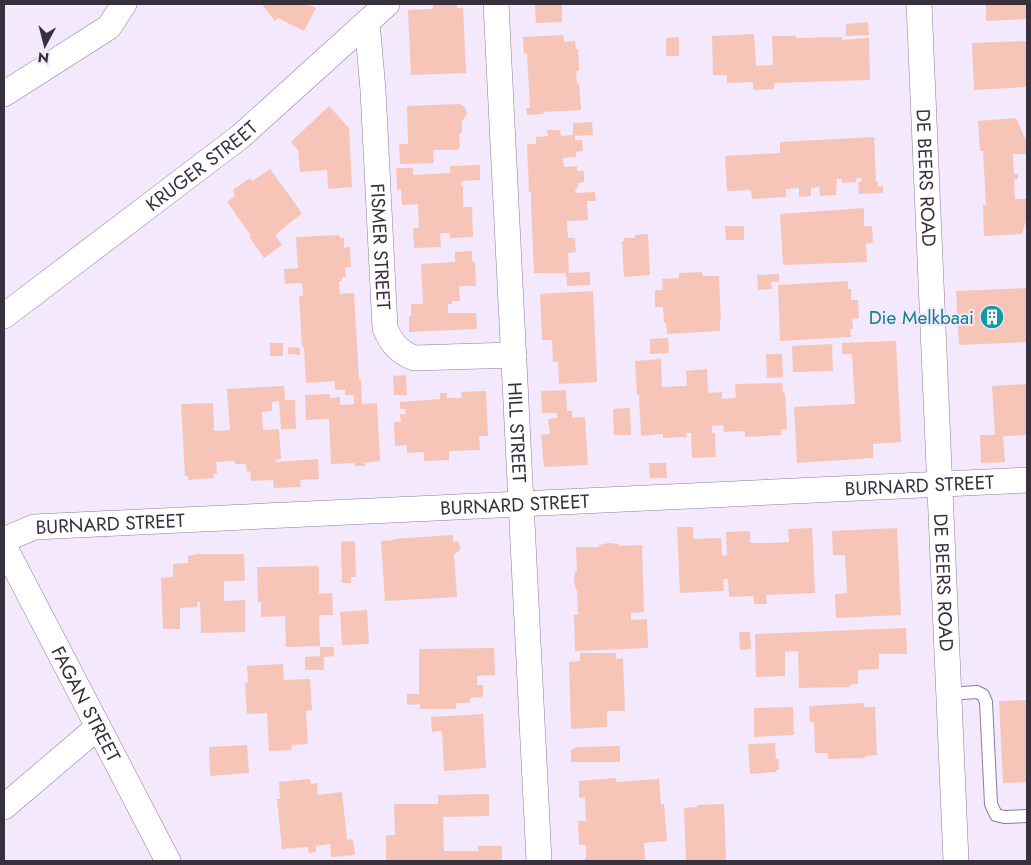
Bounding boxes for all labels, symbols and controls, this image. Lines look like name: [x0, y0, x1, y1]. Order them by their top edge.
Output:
north arrow: [20, 20, 70, 70]
text: N: [37, 47, 50, 69]
street label: DE BEERS ROAD: [910, 108, 943, 247]
street label: KRUGER STREET: [140, 114, 263, 217]
street label: FISMER STREET: [364, 183, 398, 311]
place label: Die Melkbaai: [869, 304, 974, 331]
building icon: Die Melkbaai: [979, 304, 1005, 330]
street label: HILL STREET: [501, 381, 534, 484]
street label: BURNARD STREET: [844, 468, 995, 502]
street label: BURNARD STREET: [440, 487, 590, 521]
street label: BURNARD STREET: [35, 506, 186, 540]
street label: DE BEERS ROAD: [928, 513, 960, 652]
street label: FAGAN STREET: [45, 641, 128, 767]

